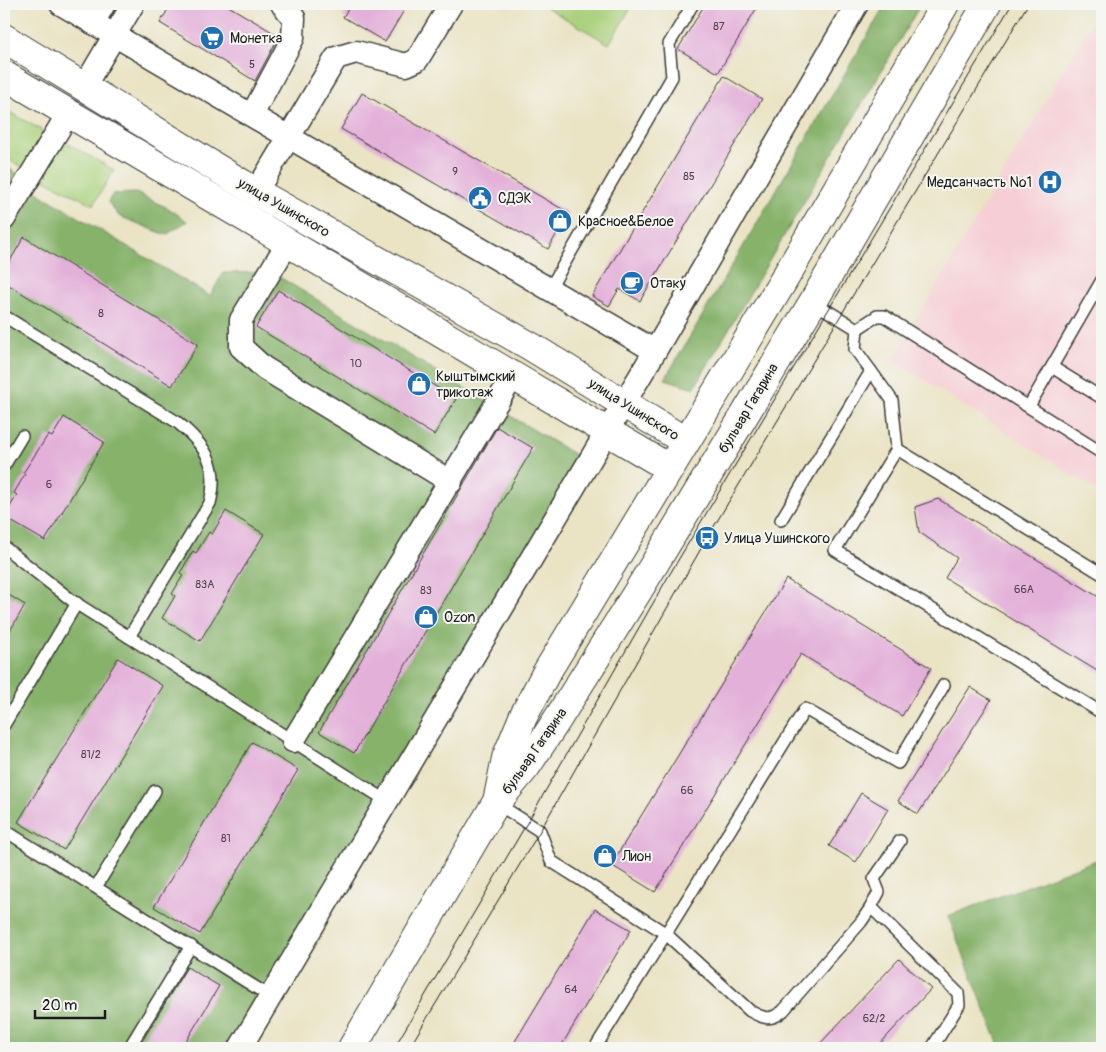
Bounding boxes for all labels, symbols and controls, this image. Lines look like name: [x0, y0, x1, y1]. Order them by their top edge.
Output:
house number: 87: [713, 20, 725, 33]
supermarket icon: Монетка: [199, 25, 225, 51]
place label: Монетка: [230, 30, 282, 47]
house number: 5: [249, 58, 255, 71]
house number: 9: [452, 165, 458, 178]
hospital icon: Медсанчасть №1: [1037, 169, 1063, 195]
house number: 85: [683, 170, 695, 183]
street label: улица Ушинского: [234, 174, 333, 241]
place label: Медсанчасть №1: [927, 174, 1032, 191]
public building icon: СДЭК: [467, 185, 493, 211]
place label: СДЭК: [498, 190, 532, 207]
shop icon: Красное&Белое: [547, 208, 573, 234]
place label: Красное&Белое: [578, 213, 674, 230]
cafe icon: Отаку: [619, 270, 645, 296]
place label: Отаку: [650, 275, 686, 292]
house number: 8: [98, 307, 104, 320]
house number: 10: [350, 357, 362, 370]
street label: бульвар Гагарина: [715, 360, 782, 456]
place label: Кыштымский трикотаж: [436, 368, 516, 401]
shop icon: Кыштымский трикотаж: [406, 371, 432, 397]
street label: улица Ушинского: [584, 374, 683, 444]
house number: 6: [46, 478, 52, 491]
bus stop icon: Улица Ушинского: [694, 525, 720, 551]
place label: Улица Ушинского: [724, 530, 830, 547]
house number: 83А: [196, 578, 214, 591]
house number: 66А: [1014, 583, 1034, 596]
house number: 83: [420, 584, 432, 597]
shop icon: Ozon: [413, 604, 439, 630]
place label: Ozon: [444, 609, 476, 626]
street label: бульвар Гагарина: [498, 705, 571, 798]
house number: 81/2: [81, 748, 101, 761]
house number: 66: [681, 784, 693, 797]
house number: 81: [221, 832, 231, 845]
shop icon: Лион: [592, 843, 618, 869]
place label: Лион: [621, 848, 651, 865]
house number: 64: [565, 983, 578, 996]
scale bar: [35, 987, 105, 1019]
text: 20 m: [42, 996, 77, 1015]
house number: 62/2: [863, 1012, 885, 1025]

